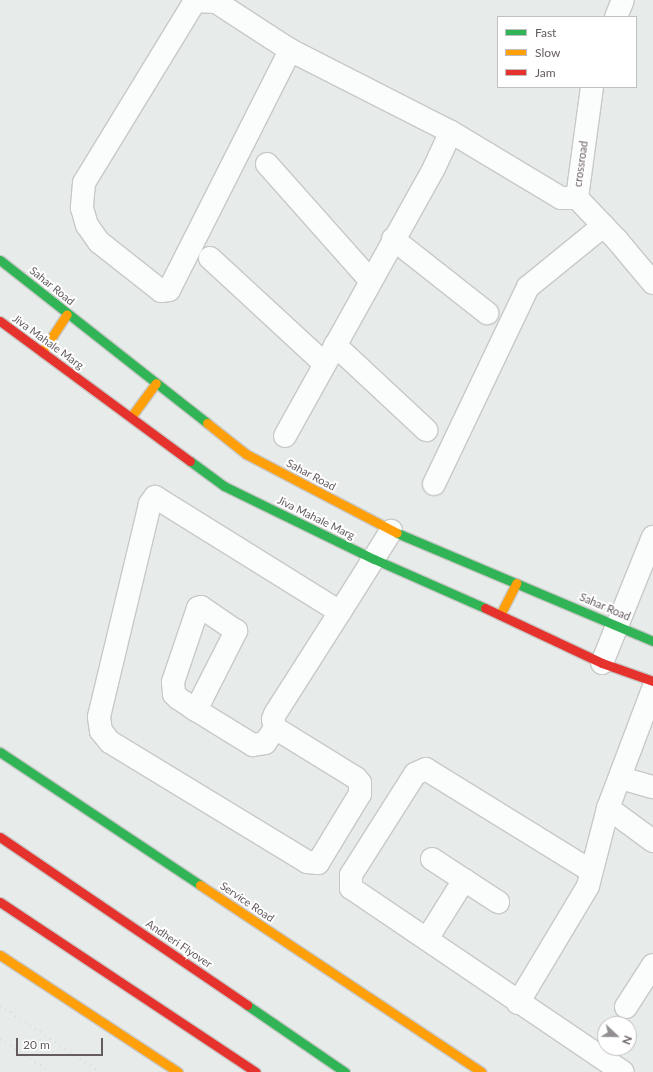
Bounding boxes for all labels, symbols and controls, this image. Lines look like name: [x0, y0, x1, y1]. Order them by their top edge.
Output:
legend: [497, 16, 637, 88]
text: Fast: [535, 25, 556, 40]
text: Slow: [535, 45, 560, 60]
text: Jam: [535, 65, 556, 80]
street label: crossroad: [571, 140, 591, 188]
street label: Sahar Road: [27, 264, 77, 308]
street label: Jiva Mahale Marg: [10, 312, 86, 372]
street label: Sahar Road: [284, 456, 338, 494]
street label: Jiva Mahale Marg: [275, 494, 357, 542]
street label: Sahar Road: [577, 590, 633, 624]
street label: Service Road: [218, 879, 276, 925]
street label: Andheri Flyover: [143, 917, 215, 971]
north arrow: [597, 1016, 637, 1056]
scale bar: [18, 1030, 105, 1056]
text: N: [620, 1034, 635, 1047]
text: 20 m: [23, 1037, 50, 1052]

